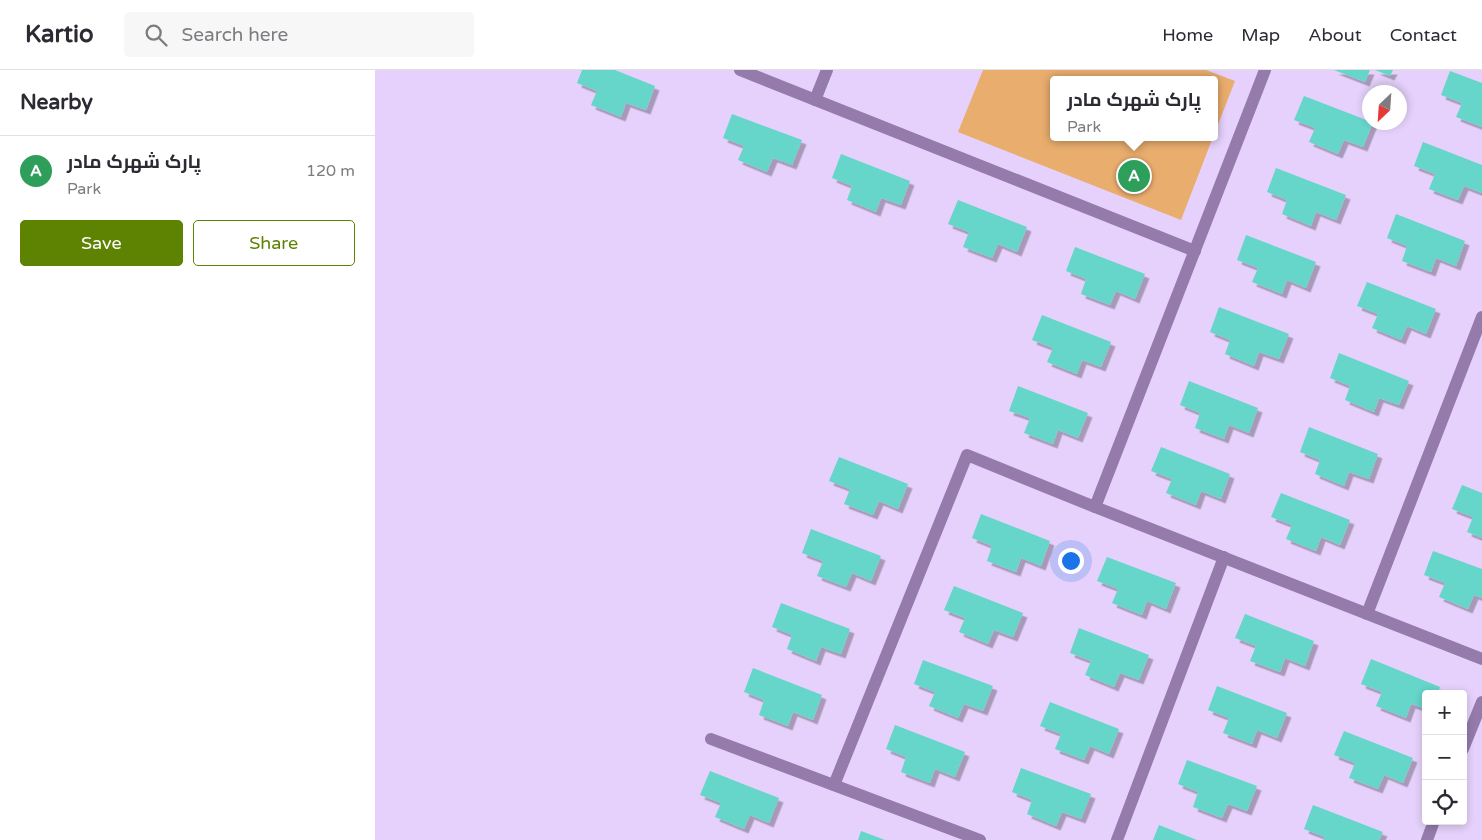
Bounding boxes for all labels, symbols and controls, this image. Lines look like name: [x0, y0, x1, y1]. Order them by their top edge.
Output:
search box: [124, 12, 474, 57]
text: Kartio: [25, 20, 94, 49]
icon: search: [142, 21, 170, 49]
text: Search here: [182, 24, 288, 46]
text: Home: [1162, 24, 1213, 46]
text: Map: [1241, 24, 1280, 46]
text: About: [1308, 24, 1362, 46]
text: Contact: [1390, 24, 1457, 46]
popup: [1050, 76, 1218, 141]
north arrow: [1362, 85, 1407, 130]
text: پارک شهرک مادر: [1067, 89, 1201, 111]
text: Nearby: [20, 90, 93, 115]
text: Park: [1067, 117, 1101, 137]
text: پارک شهرک مادر: [67, 151, 201, 173]
pin: A: [1118, 157, 1150, 195]
text: A: [30, 161, 42, 181]
text: 120 m: [306, 161, 355, 181]
text: Park: [67, 179, 101, 199]
button: Save: [20, 220, 183, 266]
button: Share: [193, 220, 355, 266]
your location: [1058, 548, 1084, 574]
map controls: [1422, 690, 1467, 825]
button: +: [1422, 690, 1467, 735]
button: −: [1422, 735, 1467, 780]
button: locate: [1422, 780, 1467, 825]

